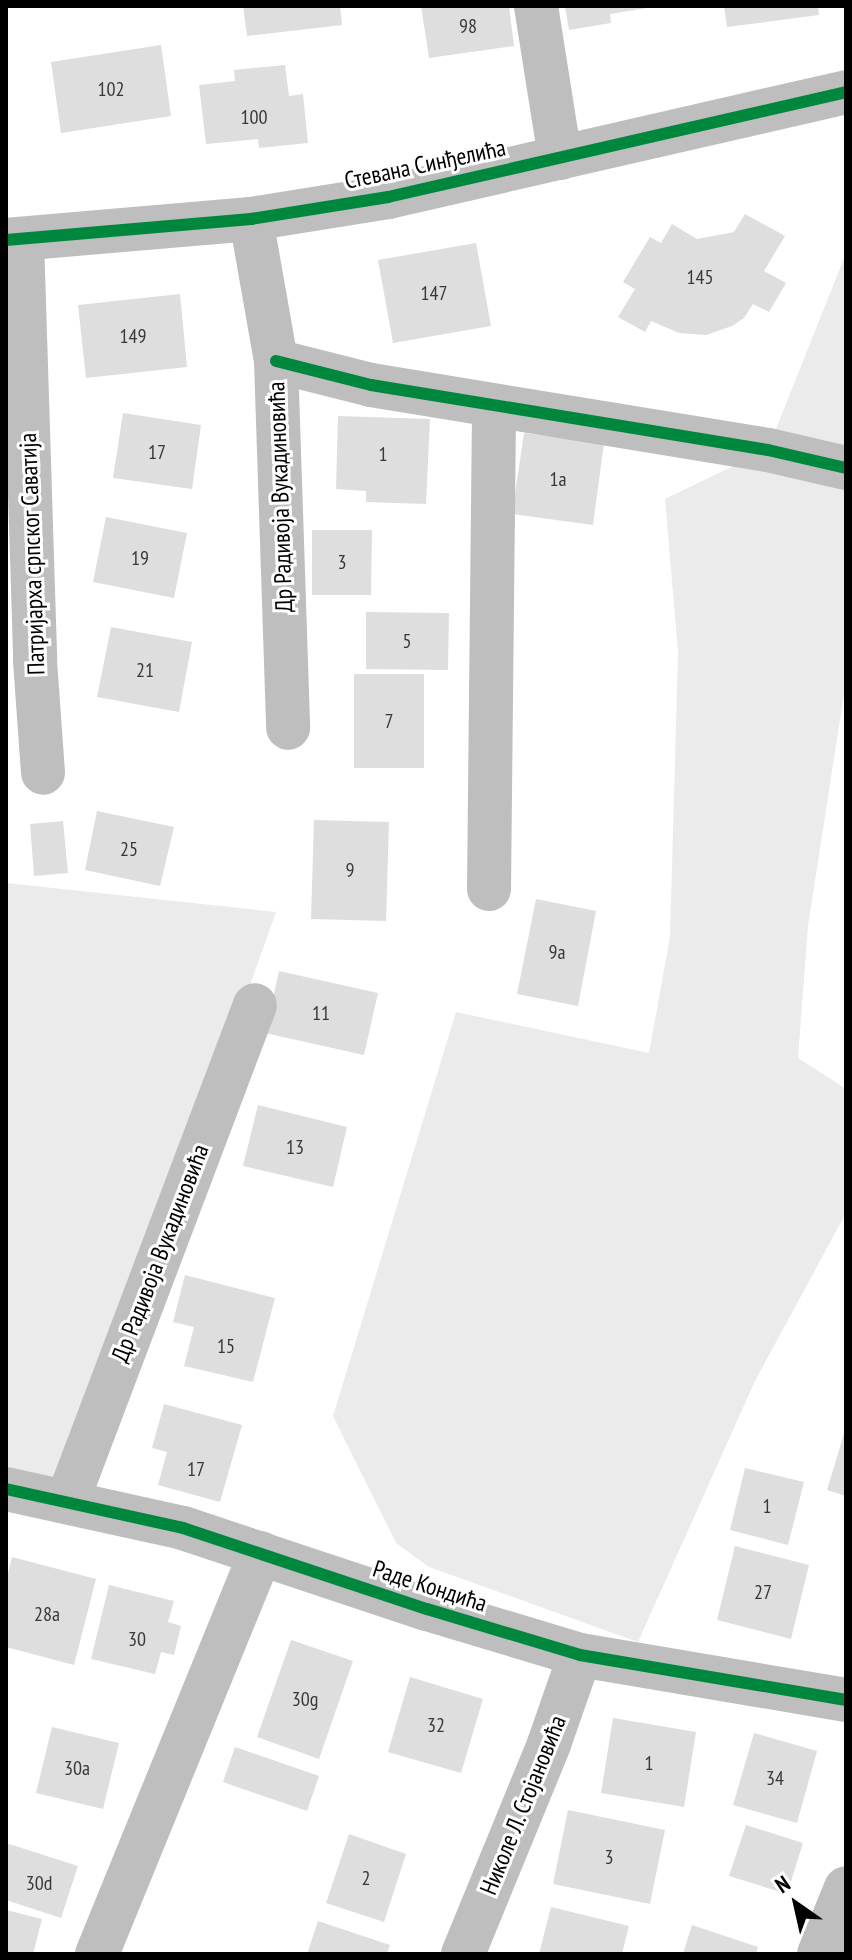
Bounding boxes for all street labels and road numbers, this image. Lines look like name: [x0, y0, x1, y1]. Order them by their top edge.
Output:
street label: Стевана Синђелића: [342, 133, 508, 195]
street label: Др Радивоја Вукадиновића: [262, 381, 298, 613]
street label: Патријарха српског Саватија: [13, 432, 51, 676]
street label: Др Радивоја Вукадиновића: [105, 1140, 215, 1366]
street label: Раде Кондића: [369, 1554, 491, 1618]
street label: Николе Л. Стојановића: [474, 1710, 572, 1900]

